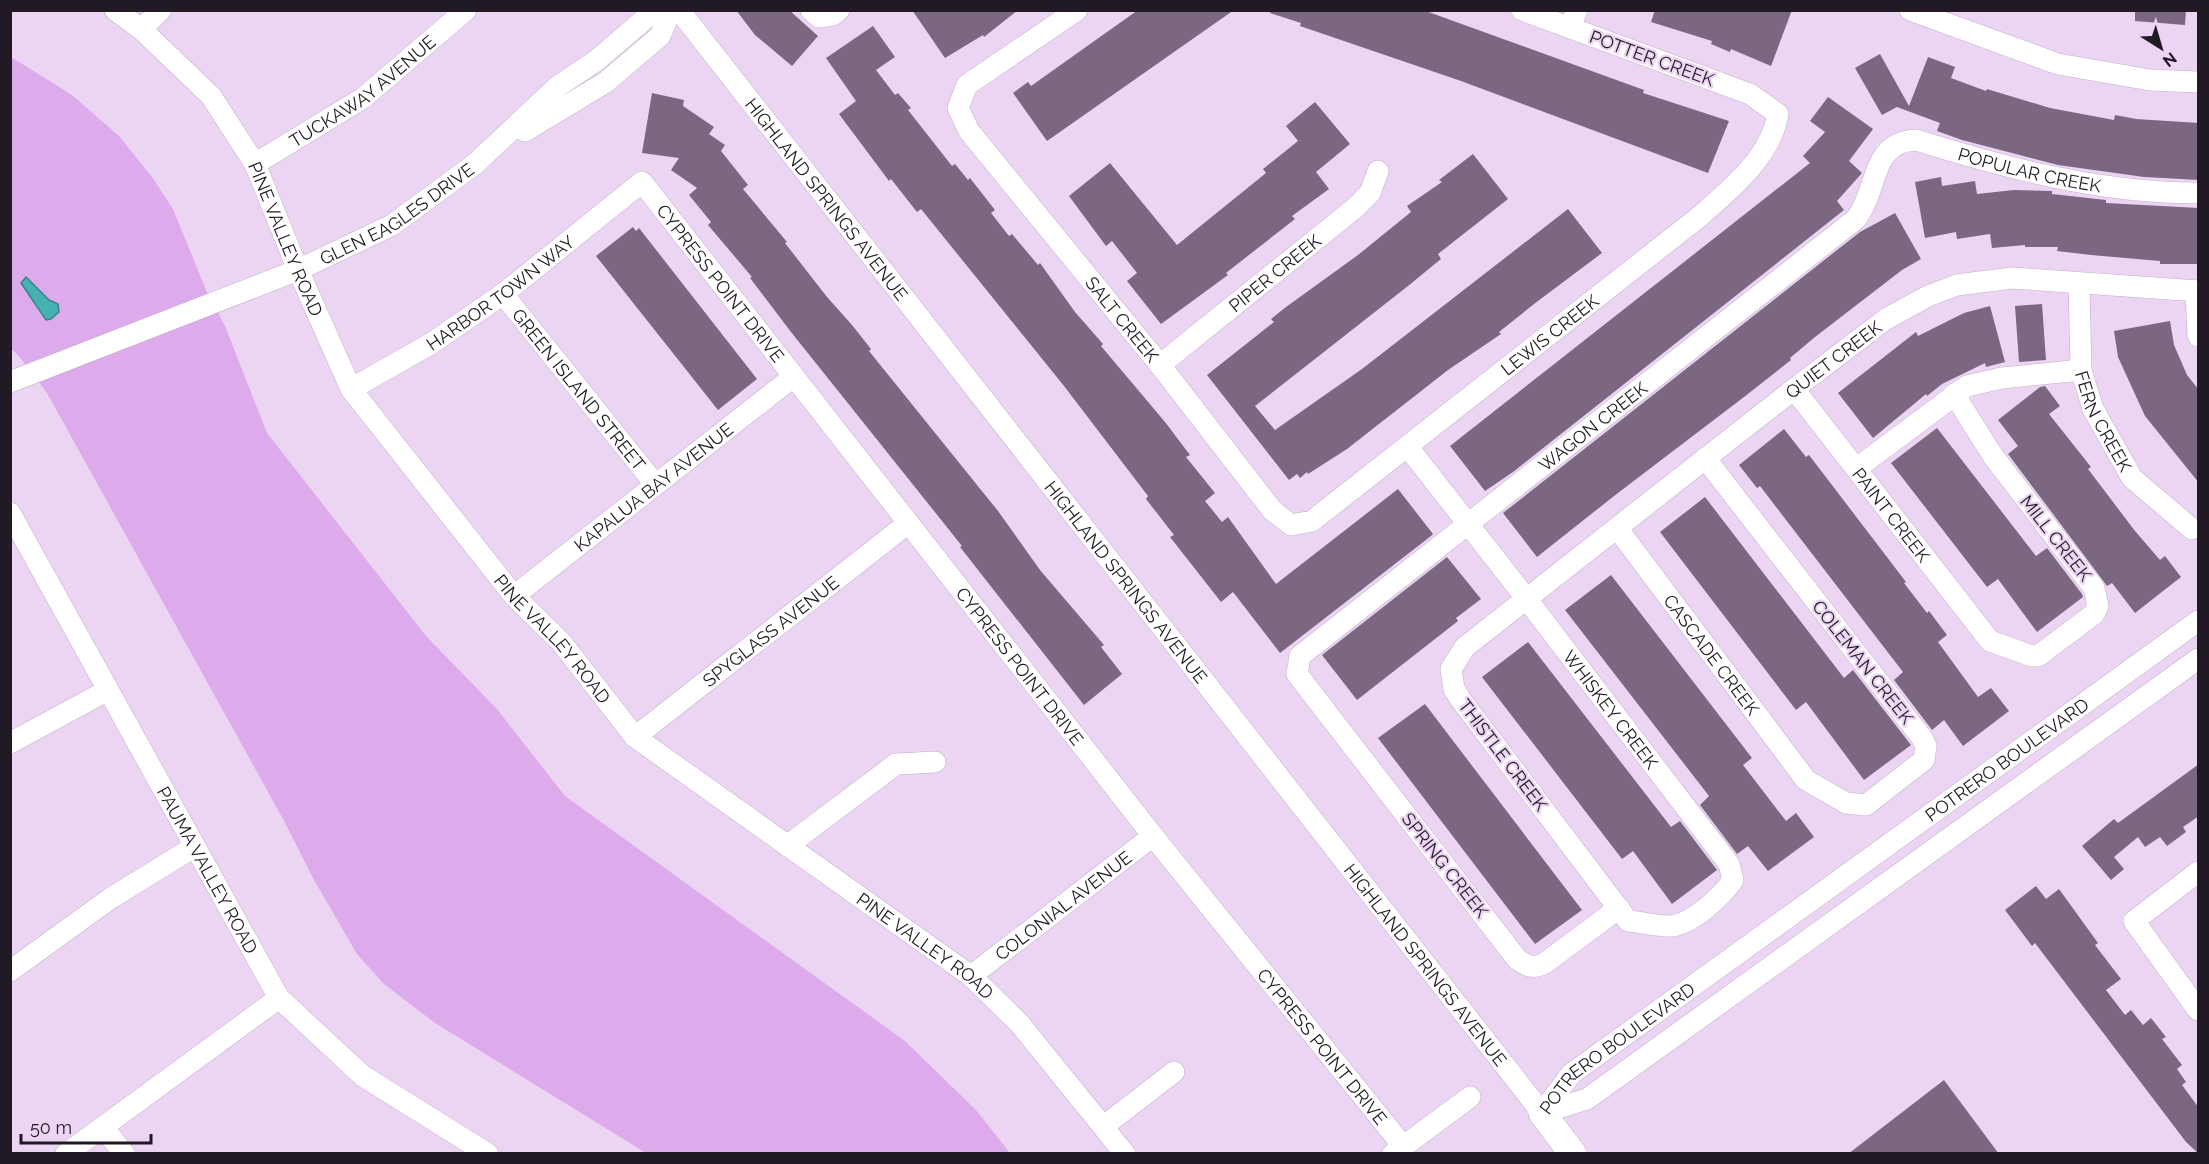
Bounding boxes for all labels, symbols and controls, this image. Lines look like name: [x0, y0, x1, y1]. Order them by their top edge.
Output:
north arrow: [2131, 18, 2191, 78]
street label: POTTER CREEK: [1587, 26, 1718, 90]
street label: TUCKAWAY AVENUE: [285, 31, 439, 151]
text: N: [2159, 48, 2180, 71]
street label: HIGHLAND SPRINGS AVENUE: [741, 94, 912, 304]
street label: POPULAR CREEK: [1956, 143, 2103, 196]
street label: PINE VALLEY ROAD: [245, 158, 328, 319]
street label: GLEN EAGLES DRIVE: [316, 158, 478, 269]
street label: CYPRESS POINT DRIVE: [653, 200, 789, 366]
street label: PIPER CREEK: [1224, 229, 1325, 316]
street label: HARBOR TOWN WAY: [422, 230, 578, 354]
street label: SALT CREEK: [1081, 272, 1164, 366]
street label: LEWIS CREEK: [1496, 290, 1603, 379]
street label: GREEN ISLAND STREET: [508, 304, 650, 474]
street label: QUIET CREEK: [1781, 316, 1886, 402]
street label: FERN CREEK: [2071, 368, 2137, 475]
street label: WAGON CREEK: [1534, 377, 1651, 475]
street label: KAPALUA BAY AVENUE: [570, 418, 737, 555]
street label: PAINT CREEK: [1848, 463, 1935, 566]
street label: HIGHLAND SPRINGS AVENUE: [1041, 476, 1212, 687]
street label: MILL CREEK: [2016, 491, 2096, 585]
street label: PINE VALLEY ROAD: [490, 570, 615, 707]
street label: SPYGLASS AVENUE: [698, 571, 843, 691]
street label: CYPRESS POINT DRIVE: [952, 583, 1088, 749]
street label: CASCADE CREEK: [1660, 590, 1764, 719]
street label: COLEMAN CREEK: [1808, 596, 1918, 728]
street label: WHISKEY CREEK: [1559, 646, 1663, 773]
street label: POTRERO BOULEVARD: [1921, 693, 2092, 825]
street label: THISTLE CREEK: [1454, 695, 1552, 815]
street label: PAUMA VALLEY ROAD: [153, 783, 263, 957]
street label: SPRING CREEK: [1398, 808, 1493, 922]
street label: COLONIAL AVENUE: [991, 846, 1135, 964]
street label: HIGHLAND SPRINGS AVENUE: [1340, 859, 1511, 1070]
street label: PINE VALLEY ROAD: [853, 888, 998, 1003]
street label: CYPRESS POINT DRIVE: [1253, 964, 1392, 1129]
street label: POTRERO BOULEVARD: [1535, 978, 1699, 1118]
scale bar: [21, 1107, 152, 1145]
text: 50 m: [30, 1117, 72, 1138]

